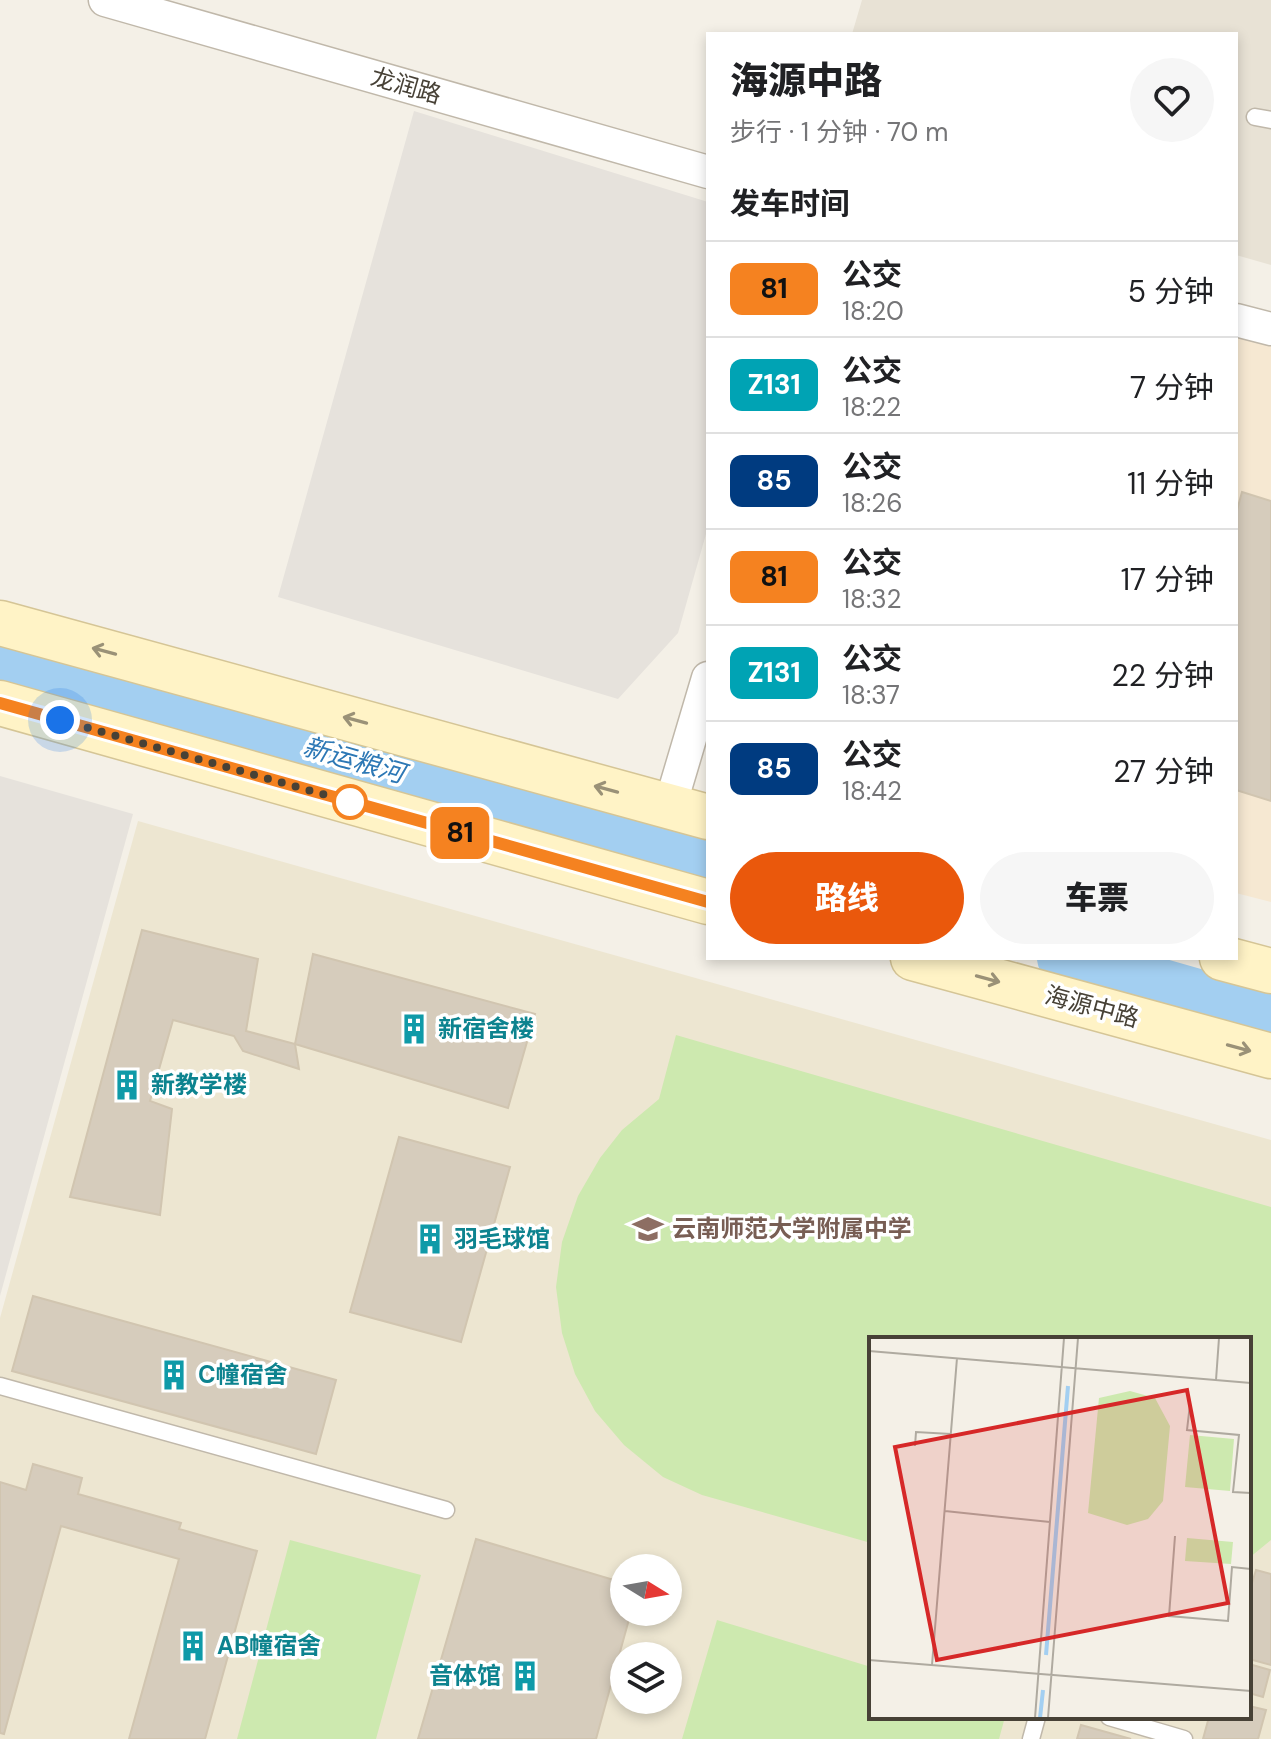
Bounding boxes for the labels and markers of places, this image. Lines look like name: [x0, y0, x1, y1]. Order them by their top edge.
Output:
unlabelled marker: [333, 785, 367, 819]
building icon: 新宿舍楼: [397, 1012, 431, 1046]
place label: 新宿舍楼: [438, 1013, 534, 1044]
building icon: 新教学楼: [110, 1068, 144, 1102]
place label: 新教学楼: [151, 1069, 247, 1100]
school or university icon: 云南师范大学附属中学: [631, 1212, 665, 1246]
place label: 云南师范大学附属中学: [672, 1213, 912, 1244]
building icon: 羽毛球馆: [413, 1222, 447, 1256]
place label: 羽毛球馆: [454, 1223, 550, 1254]
building icon: C幢宿舍: [157, 1358, 191, 1392]
place label: C幢宿舍: [198, 1359, 288, 1390]
building icon: AB幢宿舍: [176, 1629, 210, 1663]
place label: AB幢宿舍: [217, 1630, 321, 1661]
building icon: 音体馆: [508, 1659, 542, 1693]
place label: 音体馆: [429, 1660, 501, 1691]

